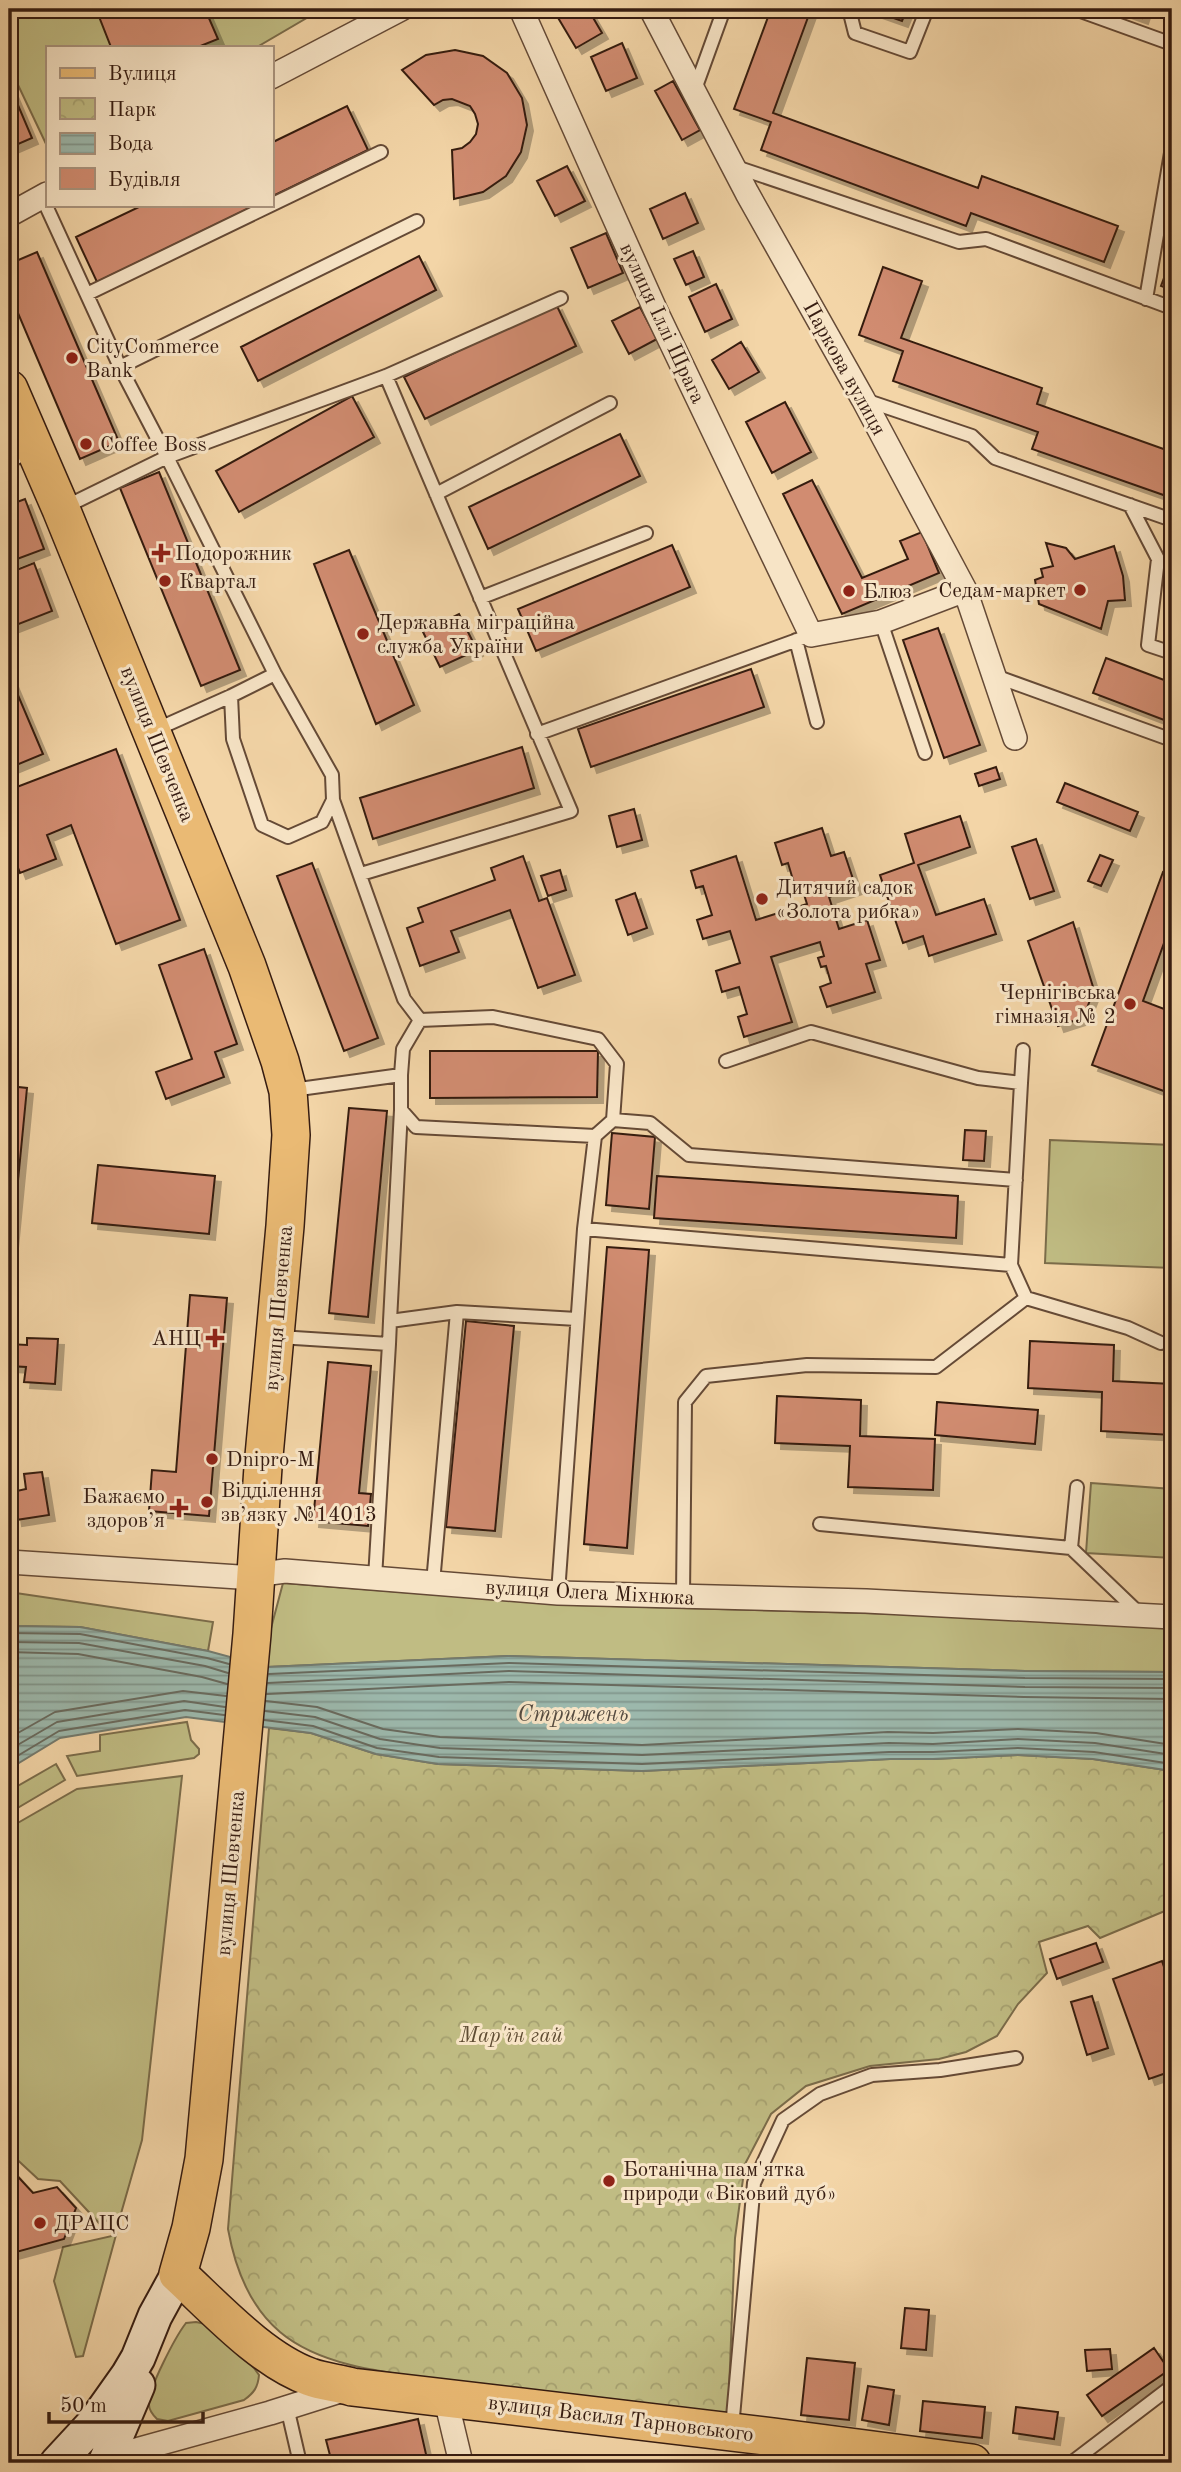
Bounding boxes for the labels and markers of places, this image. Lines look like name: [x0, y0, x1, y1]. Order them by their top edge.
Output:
place label: CityCommerce Bank: [86, 337, 219, 382]
marker: CityCommerce Bank: [64, 350, 80, 366]
place label: Coffee Boss: [100, 435, 207, 456]
marker: Coffee Boss: [78, 436, 94, 452]
place label: Подорожник: [175, 544, 292, 565]
marker: Подорожник: [153, 545, 169, 561]
place label: Квартал: [179, 572, 257, 593]
marker: Квартал: [157, 573, 173, 589]
place label: Седам-маркет: [938, 581, 1066, 602]
place label: Блюз: [863, 582, 912, 603]
marker: Седам-маркет: [1072, 582, 1088, 598]
marker: Блюз: [841, 583, 857, 599]
place label: Державна міграційна служба України: [377, 613, 575, 658]
marker: Державна міграційна служба України: [355, 626, 371, 642]
place label: Дитячий садок «Золота рибка»: [776, 878, 920, 923]
marker: Дитячий садок «Золота рибка»: [754, 891, 770, 907]
place label: Чернігівська гімназія № 2: [995, 983, 1116, 1028]
marker: Чернігівська гімназія № 2: [1122, 996, 1138, 1012]
place label: АНЦ: [152, 1329, 201, 1350]
marker: АНЦ: [207, 1330, 223, 1346]
place label: Dnipro-M: [226, 1450, 315, 1471]
marker: Dnipro-M: [204, 1451, 220, 1467]
place label: Відділення зв’язку №14013: [221, 1481, 377, 1526]
place label: Бажаємо здоров’я: [82, 1487, 165, 1532]
marker: Відділення зв’язку №14013: [199, 1494, 215, 1510]
marker: Бажаємо здоров’я: [171, 1500, 187, 1516]
place label: Ботанічна пам'ятка природи «Віковий дуб»: [623, 2160, 837, 2205]
marker: Ботанічна пам'ятка природи «Віковий дуб»: [601, 2173, 617, 2189]
place label: ДРАЦС: [54, 2214, 129, 2235]
marker: ДРАЦС: [32, 2215, 48, 2231]

